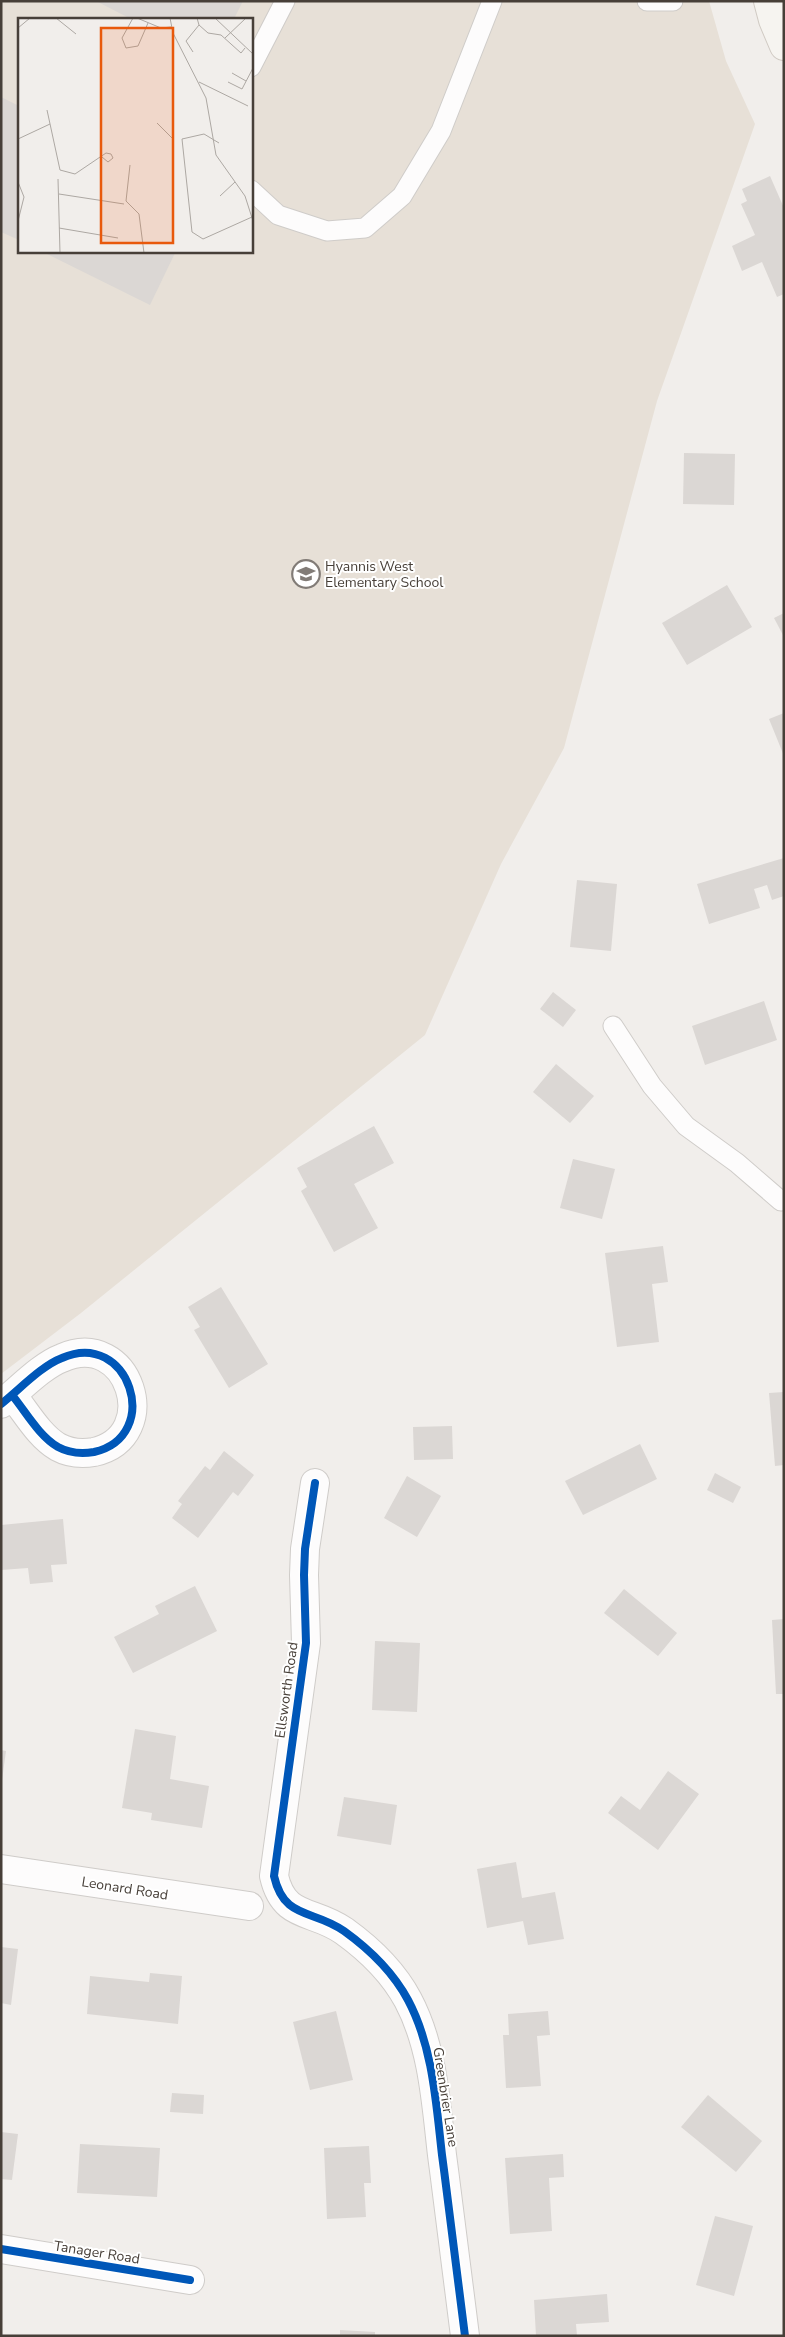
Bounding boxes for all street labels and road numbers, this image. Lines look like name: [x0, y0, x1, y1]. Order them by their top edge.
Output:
street label: Ellsworth Road: [270, 1641, 303, 1739]
street label: Leonard Road: [80, 1872, 170, 1905]
street label: Greenbrier Lane: [428, 2046, 463, 2148]
street label: Tanager Road: [52, 2236, 141, 2269]

